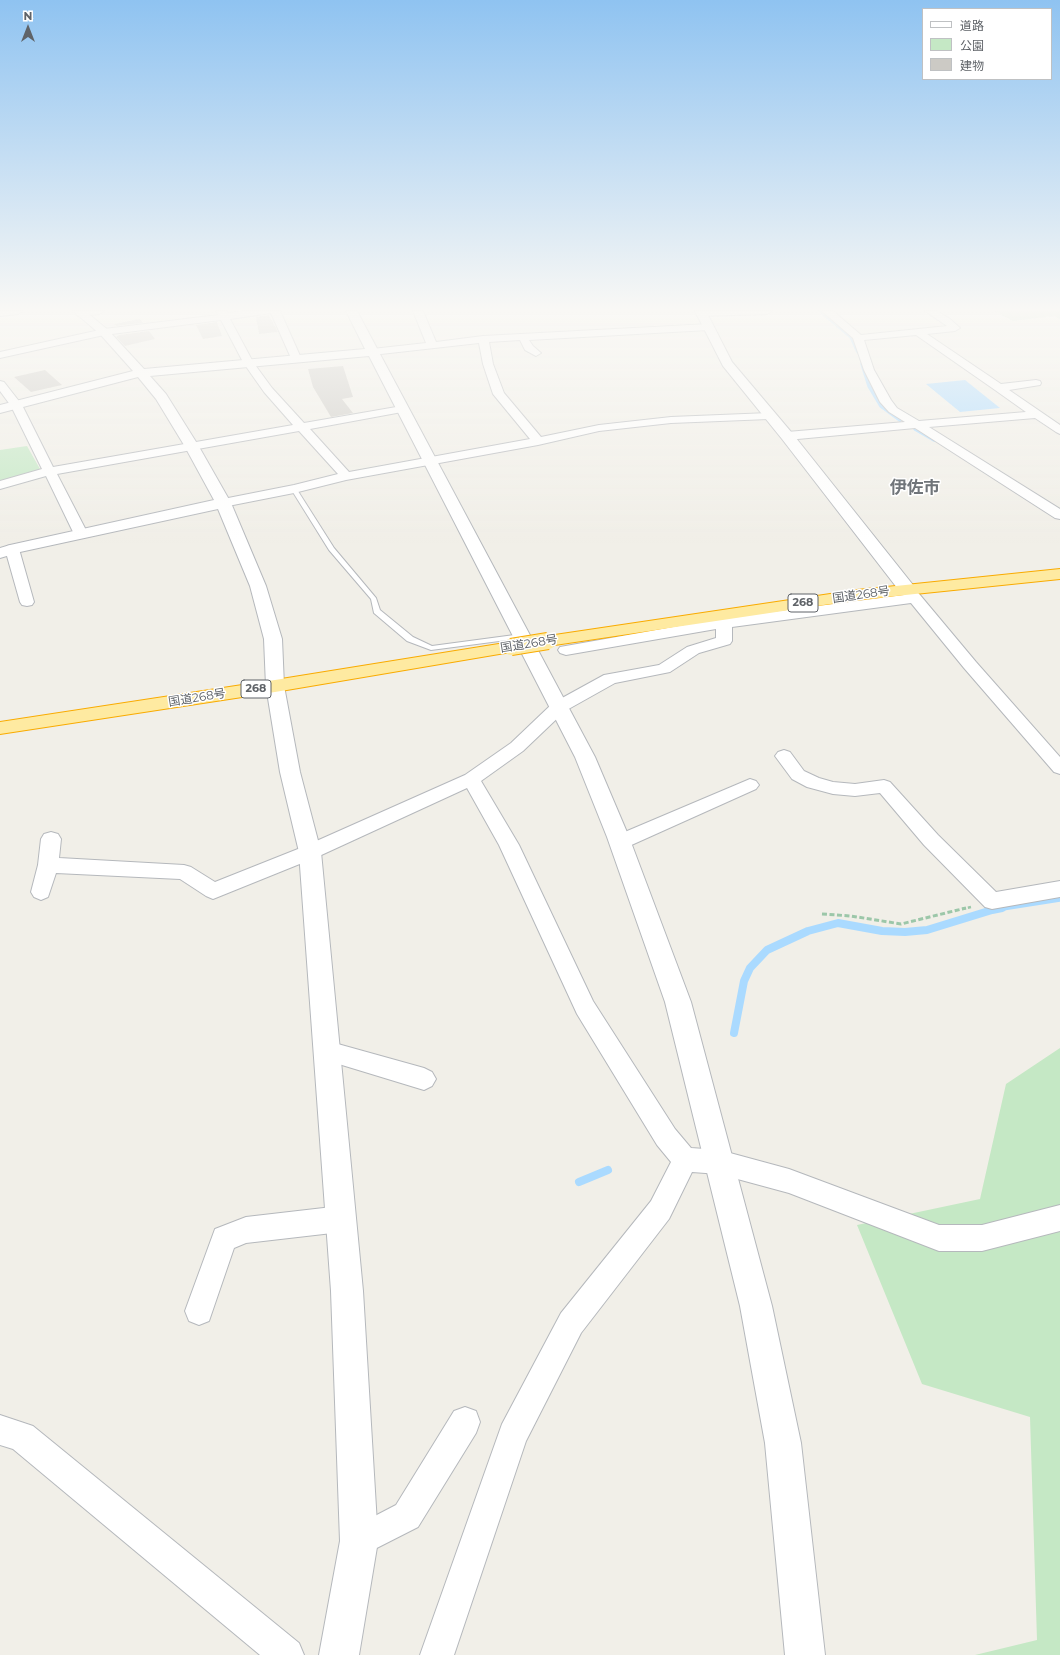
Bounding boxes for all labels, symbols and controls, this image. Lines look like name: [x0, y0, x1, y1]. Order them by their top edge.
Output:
north arrow: [8, 8, 48, 48]
legend: [922, 8, 1052, 80]
text: N: [24, 9, 32, 23]
text: 道路: [960, 18, 984, 33]
text: 公園: [960, 38, 984, 53]
text: 建物: [960, 58, 984, 73]
district label: 伊佐市: [890, 478, 940, 498]
street label: 国道268号: [831, 584, 891, 606]
road number: 268: [788, 594, 818, 612]
street label: 国道268号: [499, 632, 559, 656]
road number: 268: [241, 680, 271, 698]
street label: 国道268号: [167, 686, 227, 710]

